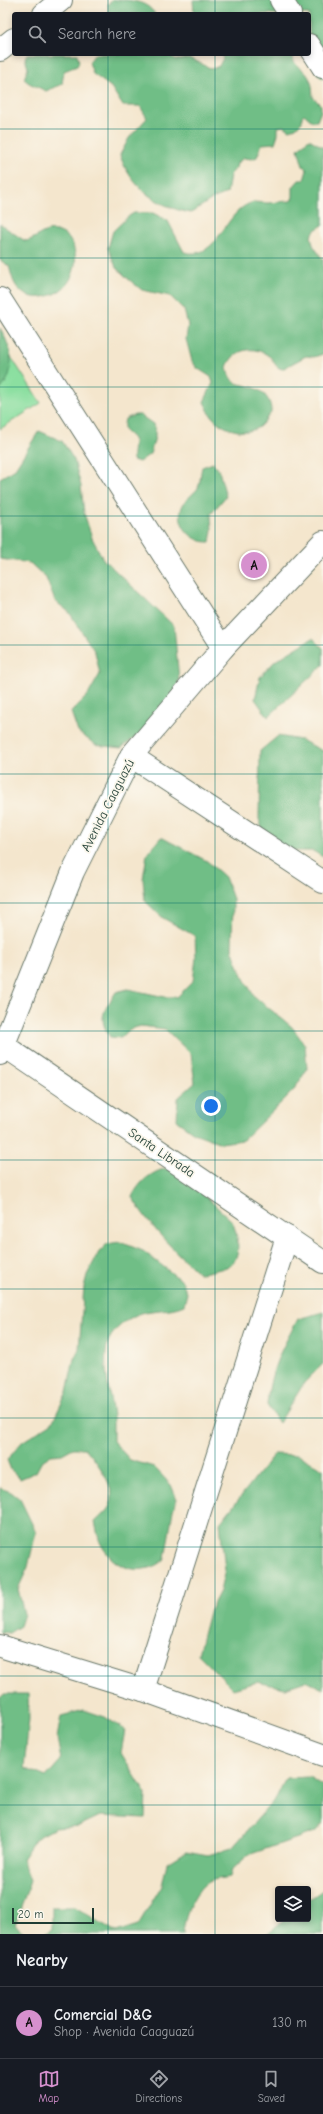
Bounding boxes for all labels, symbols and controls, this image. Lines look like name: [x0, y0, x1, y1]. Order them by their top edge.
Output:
search box: [12, 12, 311, 56]
icon: search: [26, 23, 48, 45]
text: Search here: [58, 25, 136, 43]
pin: A: [241, 550, 267, 580]
street label: Avenida Caaguazú: [78, 757, 137, 854]
your location: [201, 1096, 221, 1116]
street label: Santa Librada: [126, 1125, 198, 1180]
map controls: [275, 1886, 311, 1922]
button: layers: [275, 1886, 311, 1922]
scale bar: [12, 1906, 94, 1925]
text: 20 m: [18, 1908, 43, 1921]
text: Nearby: [16, 1951, 67, 1970]
text: Comercial D&G: [54, 2006, 152, 2024]
text: A: [25, 2015, 33, 2030]
text: 130 m: [272, 2015, 307, 2030]
text: Shop · Avenida Caaguazú: [54, 2024, 194, 2039]
tab: Map: [38, 2068, 60, 2105]
tab: Directions: [136, 2068, 182, 2105]
tab: Saved: [258, 2068, 285, 2105]

